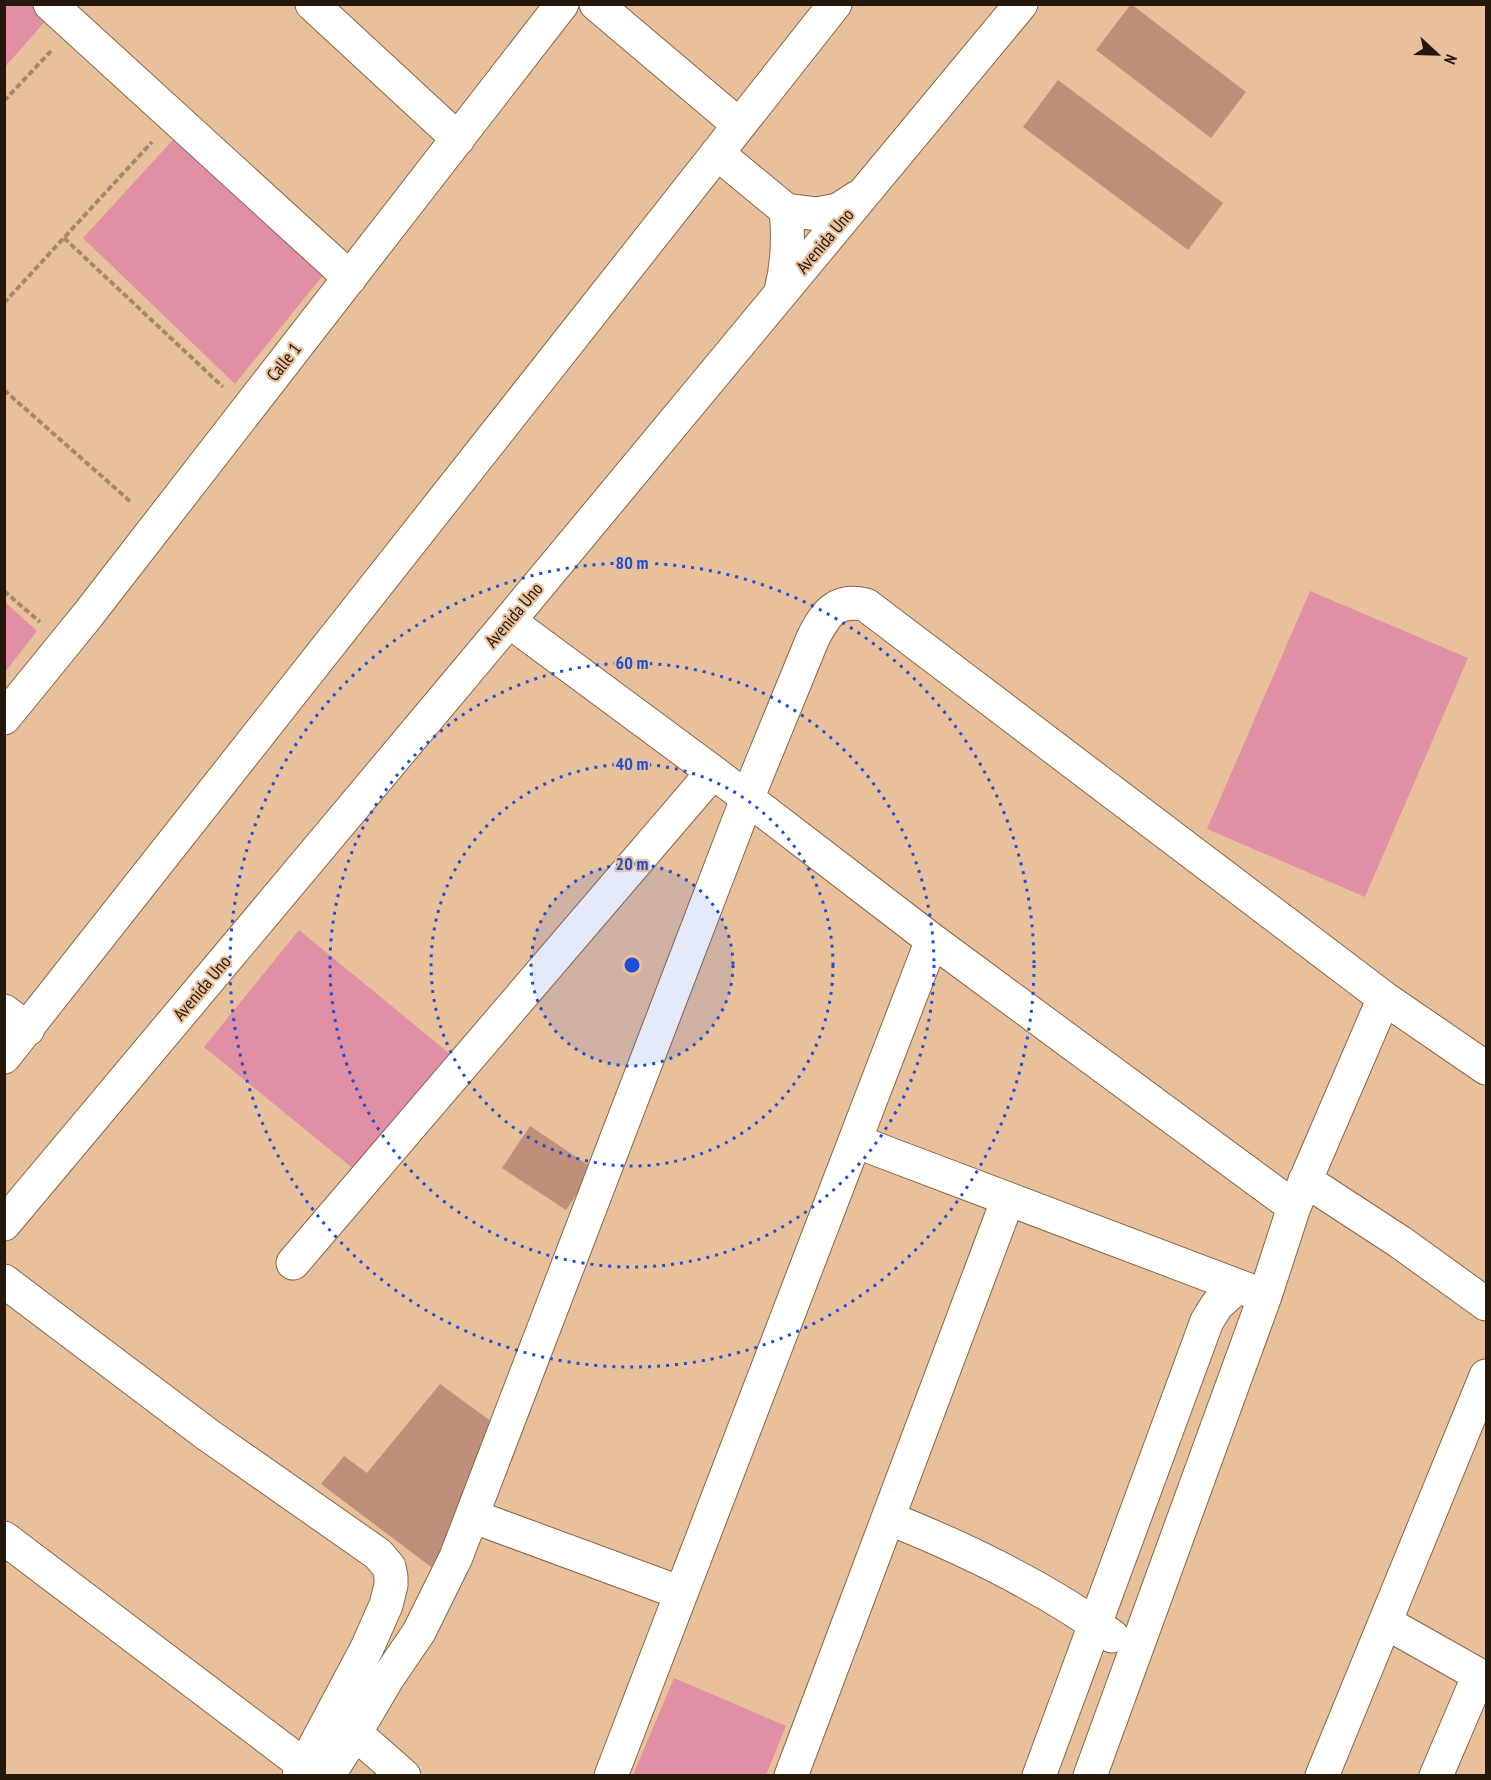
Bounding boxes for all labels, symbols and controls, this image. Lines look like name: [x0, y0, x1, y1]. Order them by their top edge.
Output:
north arrow: [1407, 24, 1467, 84]
text: N: [1440, 52, 1462, 67]
street label: Avenida Uno: [791, 203, 859, 278]
street label: Calle 1: [261, 338, 306, 386]
text: 80 m: [616, 551, 648, 574]
street label: Avenida Uno: [480, 577, 548, 652]
text: 60 m: [616, 651, 648, 674]
text: 40 m: [616, 752, 648, 775]
text: 20 m: [616, 852, 648, 875]
street label: Avenida Uno: [168, 950, 236, 1025]
centre of rings: [622, 955, 642, 975]

